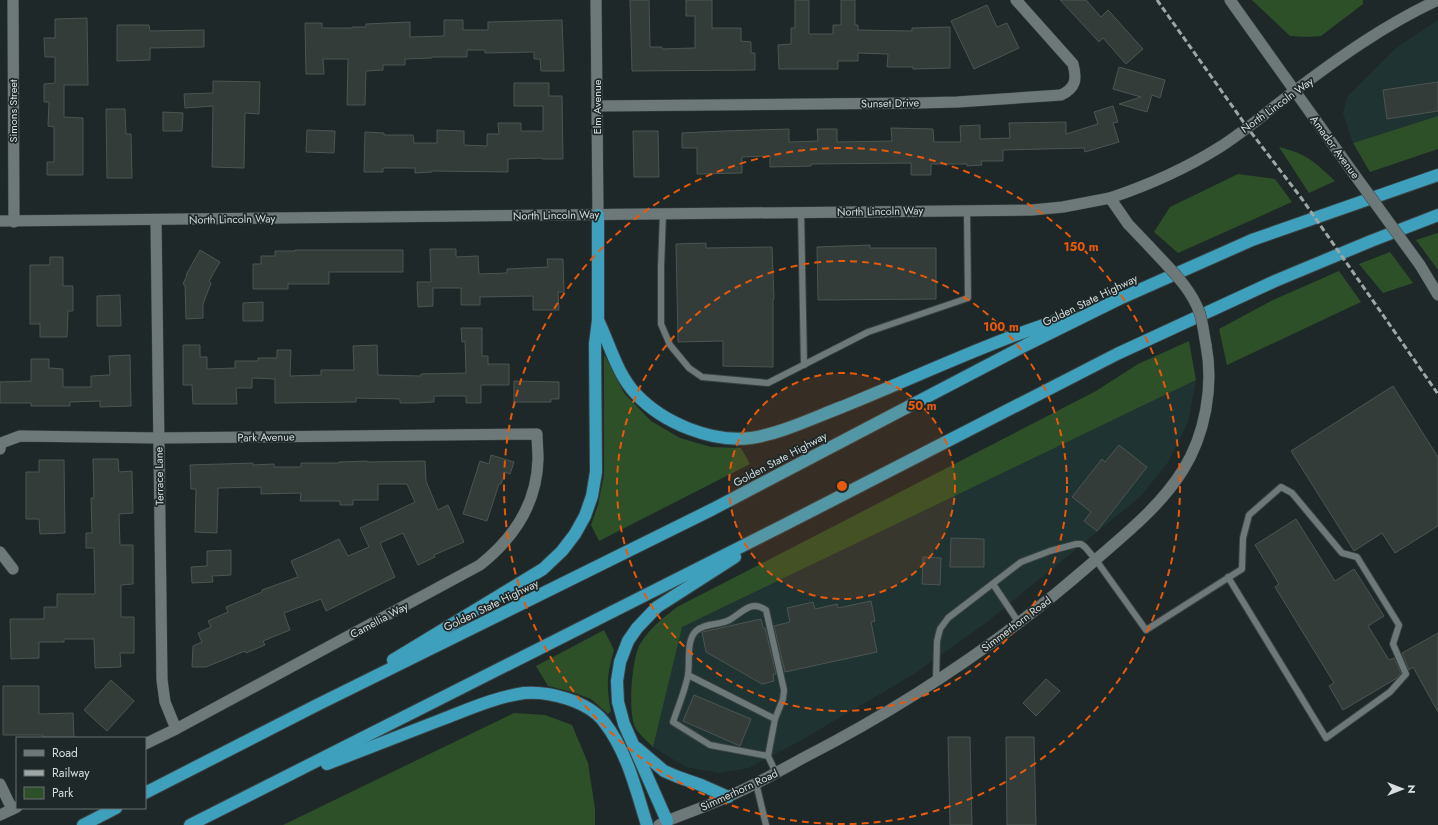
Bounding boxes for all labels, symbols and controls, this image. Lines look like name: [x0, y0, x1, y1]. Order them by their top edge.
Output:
street label: North Lincoln Way: [1237, 73, 1317, 137]
street label: Simons Street: [5, 79, 21, 143]
street label: Elm Avenue: [589, 79, 605, 134]
street label: Sunset Drive: [861, 94, 919, 112]
street label: Amador Avenue: [1307, 112, 1364, 182]
street label: North Lincoln Way: [837, 202, 923, 220]
street label: North Lincoln Way: [513, 206, 599, 224]
street label: North Lincoln Way: [189, 210, 275, 228]
text: 150 m: [1063, 238, 1099, 256]
street label: Golden State Highway: [1040, 270, 1140, 330]
text: 100 m: [983, 318, 1019, 336]
text: 50 m: [907, 397, 937, 415]
street label: Golden State Highway: [730, 427, 830, 490]
street label: Park Avenue: [237, 428, 295, 445]
street label: Terrace Lane: [150, 446, 168, 505]
centre of rings: [835, 479, 849, 493]
street label: Golden State Highway: [441, 575, 541, 635]
street label: Simmerhorn Road: [978, 592, 1054, 656]
street label: Camellia Way: [347, 598, 411, 642]
legend: [16, 737, 146, 809]
text: Road: [52, 744, 78, 762]
text: Railway: [52, 764, 90, 782]
street label: Simmerhorn Road: [698, 765, 780, 815]
north arrow: [1382, 769, 1422, 809]
text: Park: [52, 784, 74, 802]
text: N: [1404, 785, 1420, 793]

